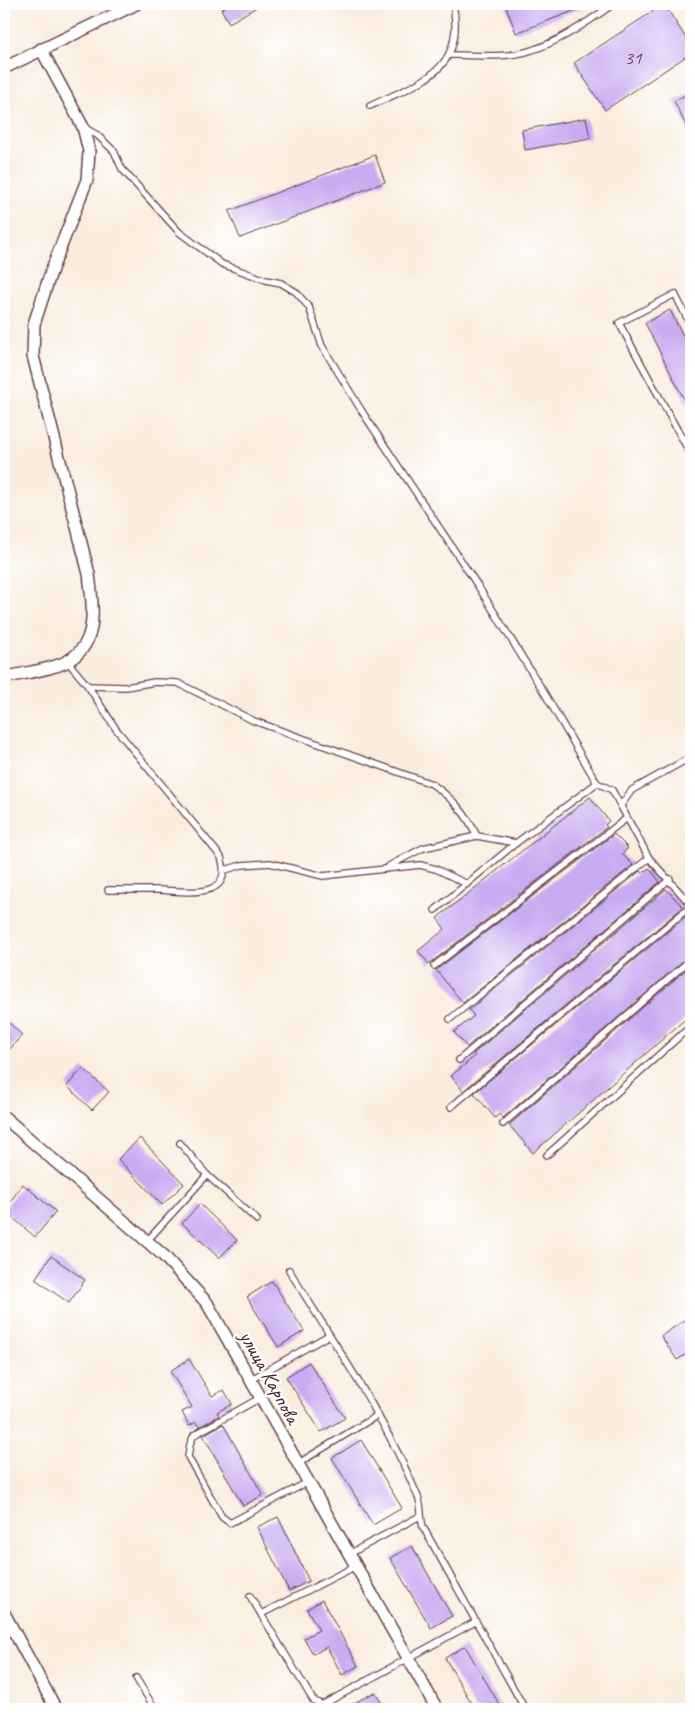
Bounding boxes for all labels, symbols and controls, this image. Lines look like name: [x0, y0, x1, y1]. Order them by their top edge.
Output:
house number: 31: [624, 46, 643, 70]
street label: улица Карпова: [233, 1324, 307, 1430]

